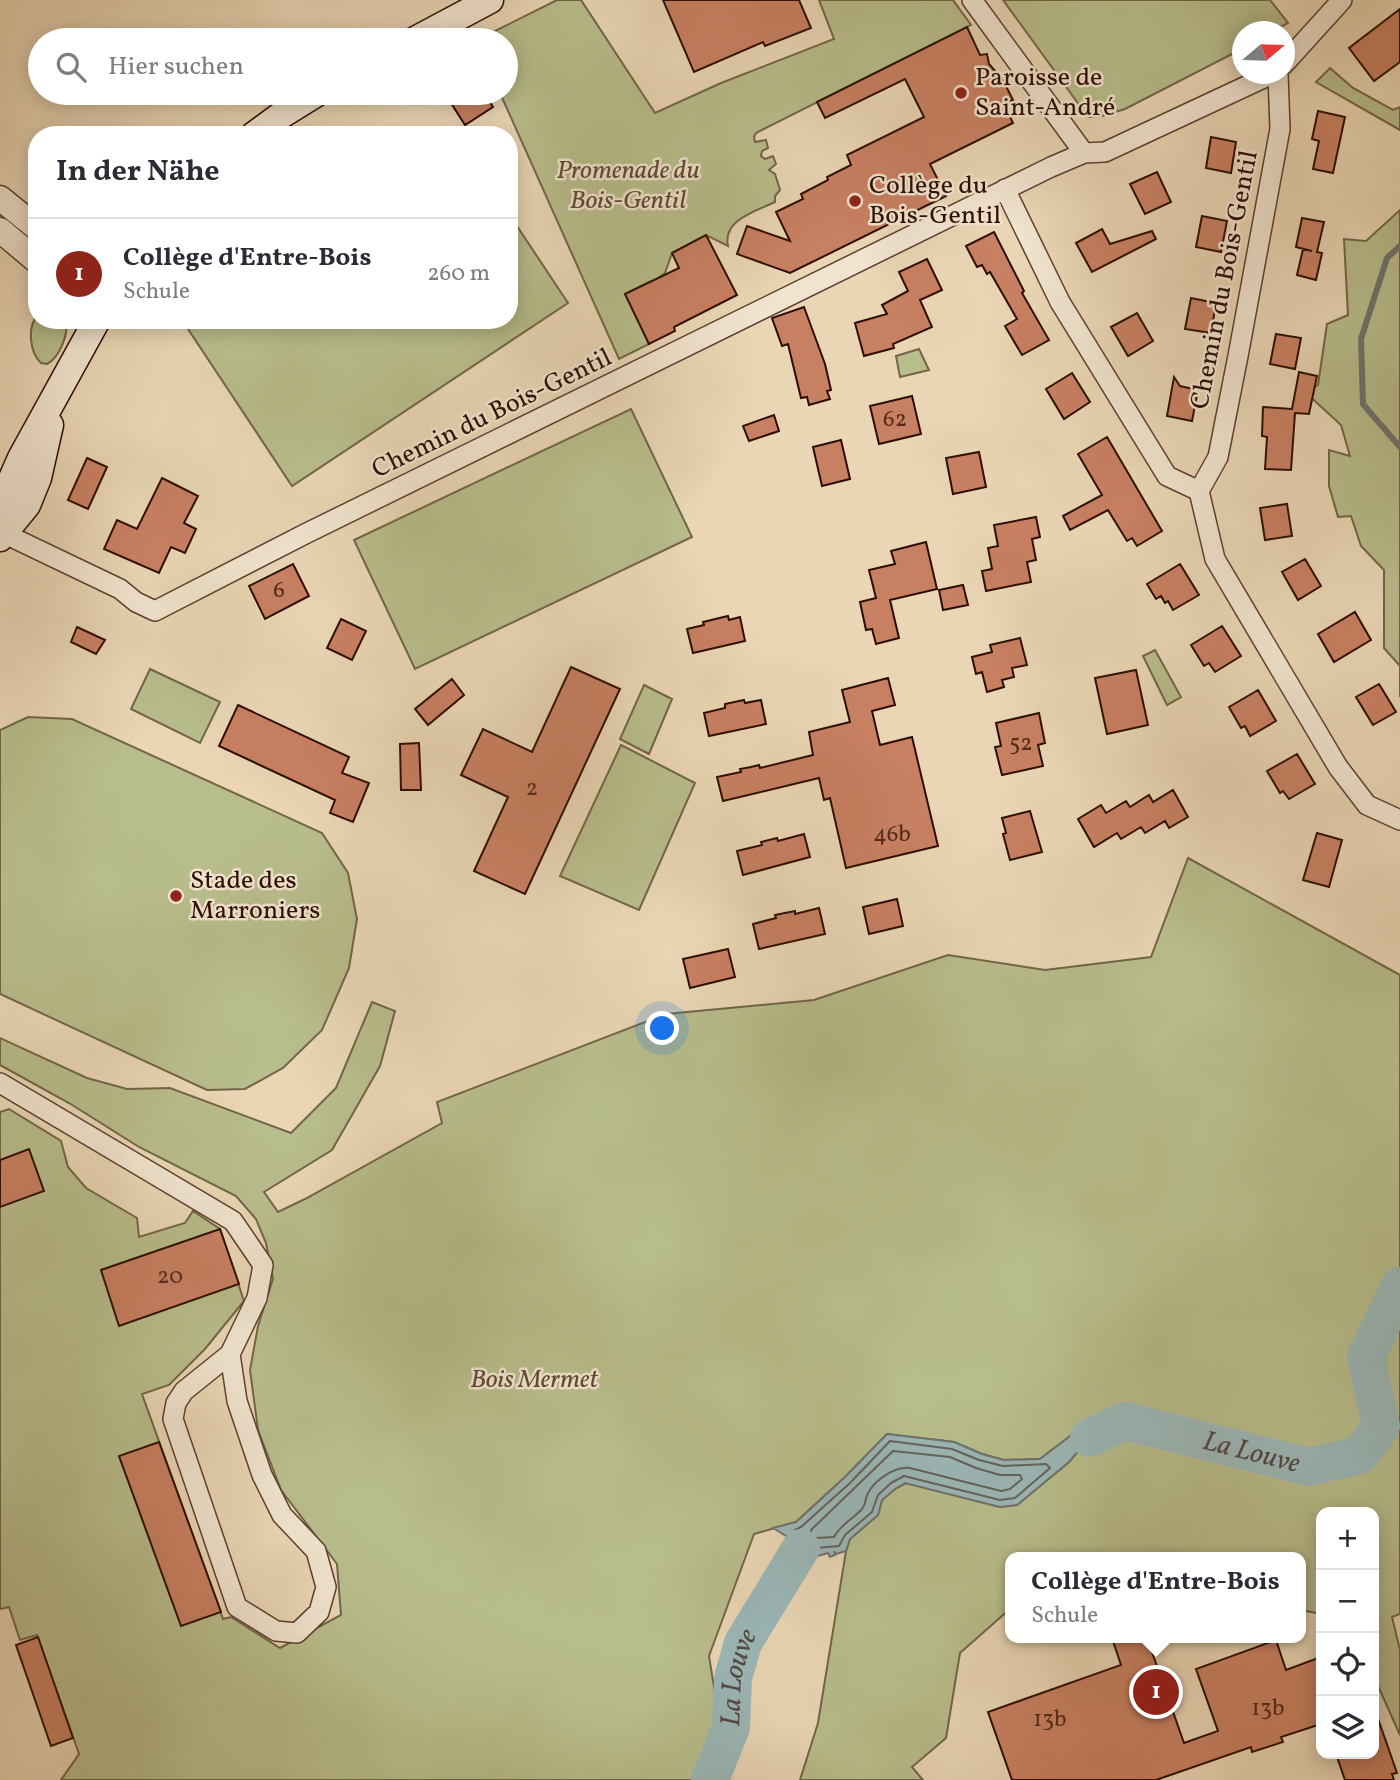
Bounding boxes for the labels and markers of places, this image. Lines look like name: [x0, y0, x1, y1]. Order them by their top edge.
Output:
place label: Paroisse de Saint-André: [975, 60, 1115, 126]
marker: Paroisse de Saint-André: [953, 85, 969, 101]
place label: Collège du Bois-Gentil: [869, 168, 1001, 234]
marker: Collège du Bois-Gentil: [847, 193, 863, 209]
place label: Stade des Marroniers: [190, 863, 320, 929]
marker: Stade des Marroniers: [168, 888, 184, 904]
pin: 1: [1133, 1666, 1179, 1718]

